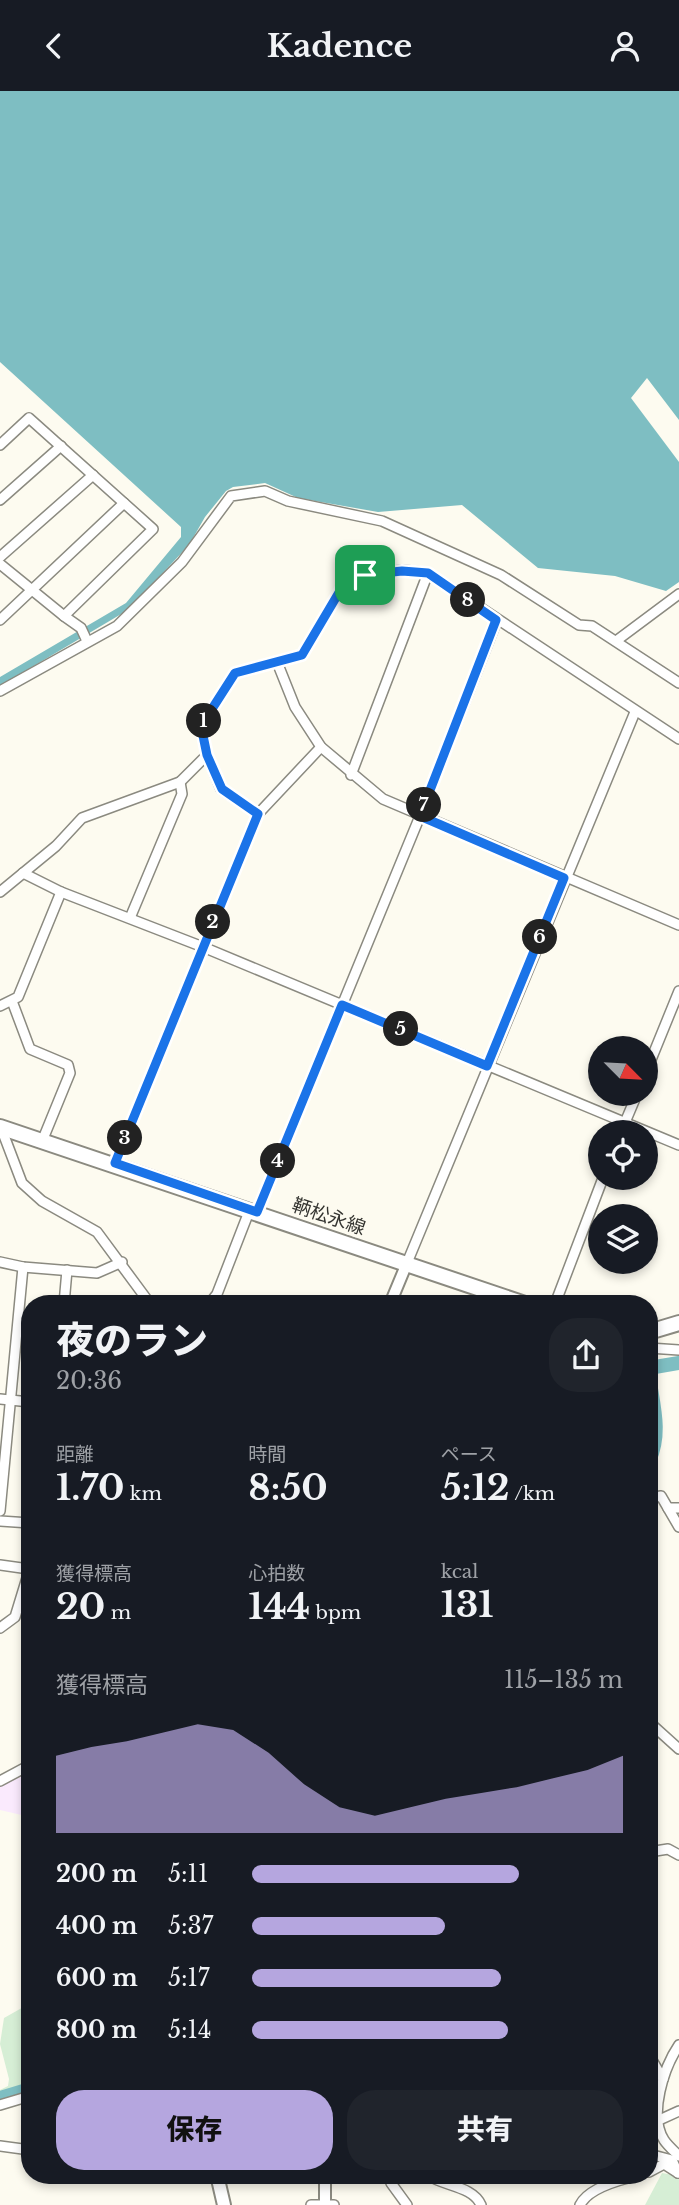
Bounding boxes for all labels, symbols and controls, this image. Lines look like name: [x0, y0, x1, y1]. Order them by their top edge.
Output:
text: Kadence: [267, 26, 412, 66]
icon: back: [35, 27, 73, 65]
icon: person: [606, 27, 644, 65]
pin: [335, 545, 395, 605]
icon: arrive: [346, 556, 384, 594]
pin: 8: [450, 582, 486, 617]
text: 8: [461, 588, 474, 611]
pin: 1: [186, 703, 222, 739]
text: 1: [199, 709, 208, 732]
pin: 7: [406, 787, 442, 823]
text: 7: [419, 793, 428, 816]
pin: 2: [196, 905, 230, 939]
text: 2: [206, 910, 219, 933]
pin: 6: [522, 919, 558, 955]
text: 6: [533, 925, 546, 948]
pin: 5: [384, 1011, 418, 1047]
text: 5: [395, 1017, 406, 1040]
north arrow: [588, 1036, 658, 1106]
map controls: [588, 1036, 658, 1274]
button: locate: [588, 1120, 658, 1190]
pin: 3: [108, 1121, 142, 1155]
text: 3: [118, 1126, 131, 1149]
pin: 4: [260, 1143, 296, 1179]
text: 4: [271, 1149, 284, 1172]
street label: 鞆松永線: [289, 1193, 369, 1240]
button: layers: [588, 1204, 658, 1274]
text: 夜のラン: [56, 1317, 208, 1364]
button: share: [549, 1318, 623, 1392]
text: 20:36: [56, 1367, 122, 1395]
text: 距離: [56, 1443, 94, 1466]
text: 時間: [248, 1443, 286, 1466]
text: ペース: [441, 1443, 497, 1466]
text: 1.70: [56, 1466, 124, 1509]
text: 8:50: [248, 1466, 328, 1509]
text: 5:12: [441, 1466, 509, 1509]
text: km: [124, 1482, 162, 1505]
text: /km: [509, 1482, 555, 1505]
text: kcal: [441, 1560, 479, 1583]
text: 獲得標高: [56, 1562, 132, 1585]
text: 心拍数: [248, 1562, 305, 1585]
text: 131: [441, 1583, 493, 1626]
text: 20: [56, 1585, 105, 1628]
text: 144: [248, 1585, 310, 1628]
text: m: [105, 1601, 131, 1624]
text: bpm: [310, 1601, 361, 1624]
text: 115–135 m: [504, 1666, 623, 1694]
text: 獲得標高: [56, 1671, 148, 1699]
text: 200 m: [56, 1860, 137, 1888]
text: 5:11: [168, 1860, 208, 1888]
text: 400 m: [56, 1912, 138, 1940]
text: 5:37: [168, 1912, 213, 1940]
text: 600 m: [56, 1964, 138, 1992]
text: 5:17: [168, 1964, 209, 1992]
text: 800 m: [56, 2016, 137, 2044]
text: 5:14: [168, 2016, 211, 2044]
button: 保存: [56, 2090, 333, 2170]
button: 共有: [347, 2090, 623, 2170]

